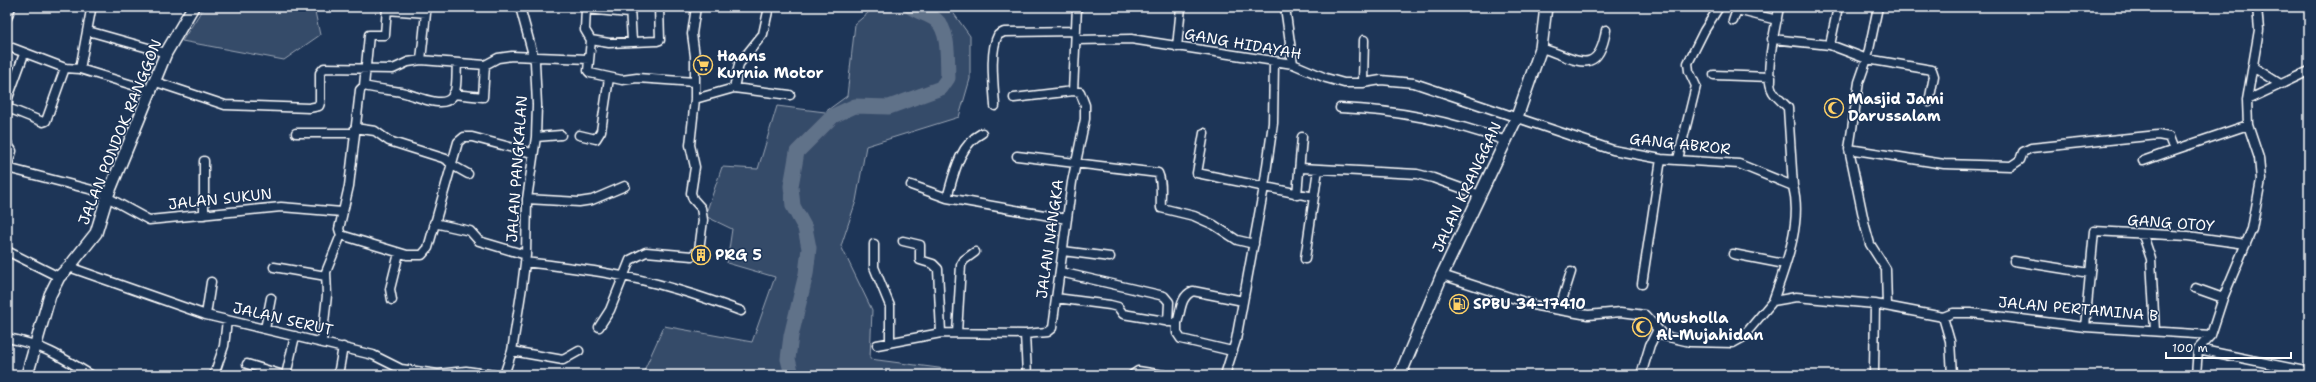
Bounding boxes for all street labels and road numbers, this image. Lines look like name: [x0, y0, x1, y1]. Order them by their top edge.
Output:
street label: GANG HIDAYAH: [1183, 24, 1303, 64]
street label: JALAN PONDOK RANGGON: [74, 36, 166, 228]
street label: JALAN PANGKALAN: [502, 95, 532, 243]
street label: JALAN KRANGGAN: [1428, 118, 1506, 256]
street label: GANG ABROR: [1629, 129, 1731, 159]
street label: JALAN NANGKA: [1032, 178, 1068, 300]
street label: JALAN SUKUN: [167, 184, 273, 214]
street label: GANG OTOY: [2127, 210, 2215, 236]
street label: JALAN PERTAMINA B: [1997, 292, 2159, 326]
street label: JALAN SERUT: [231, 298, 335, 340]

